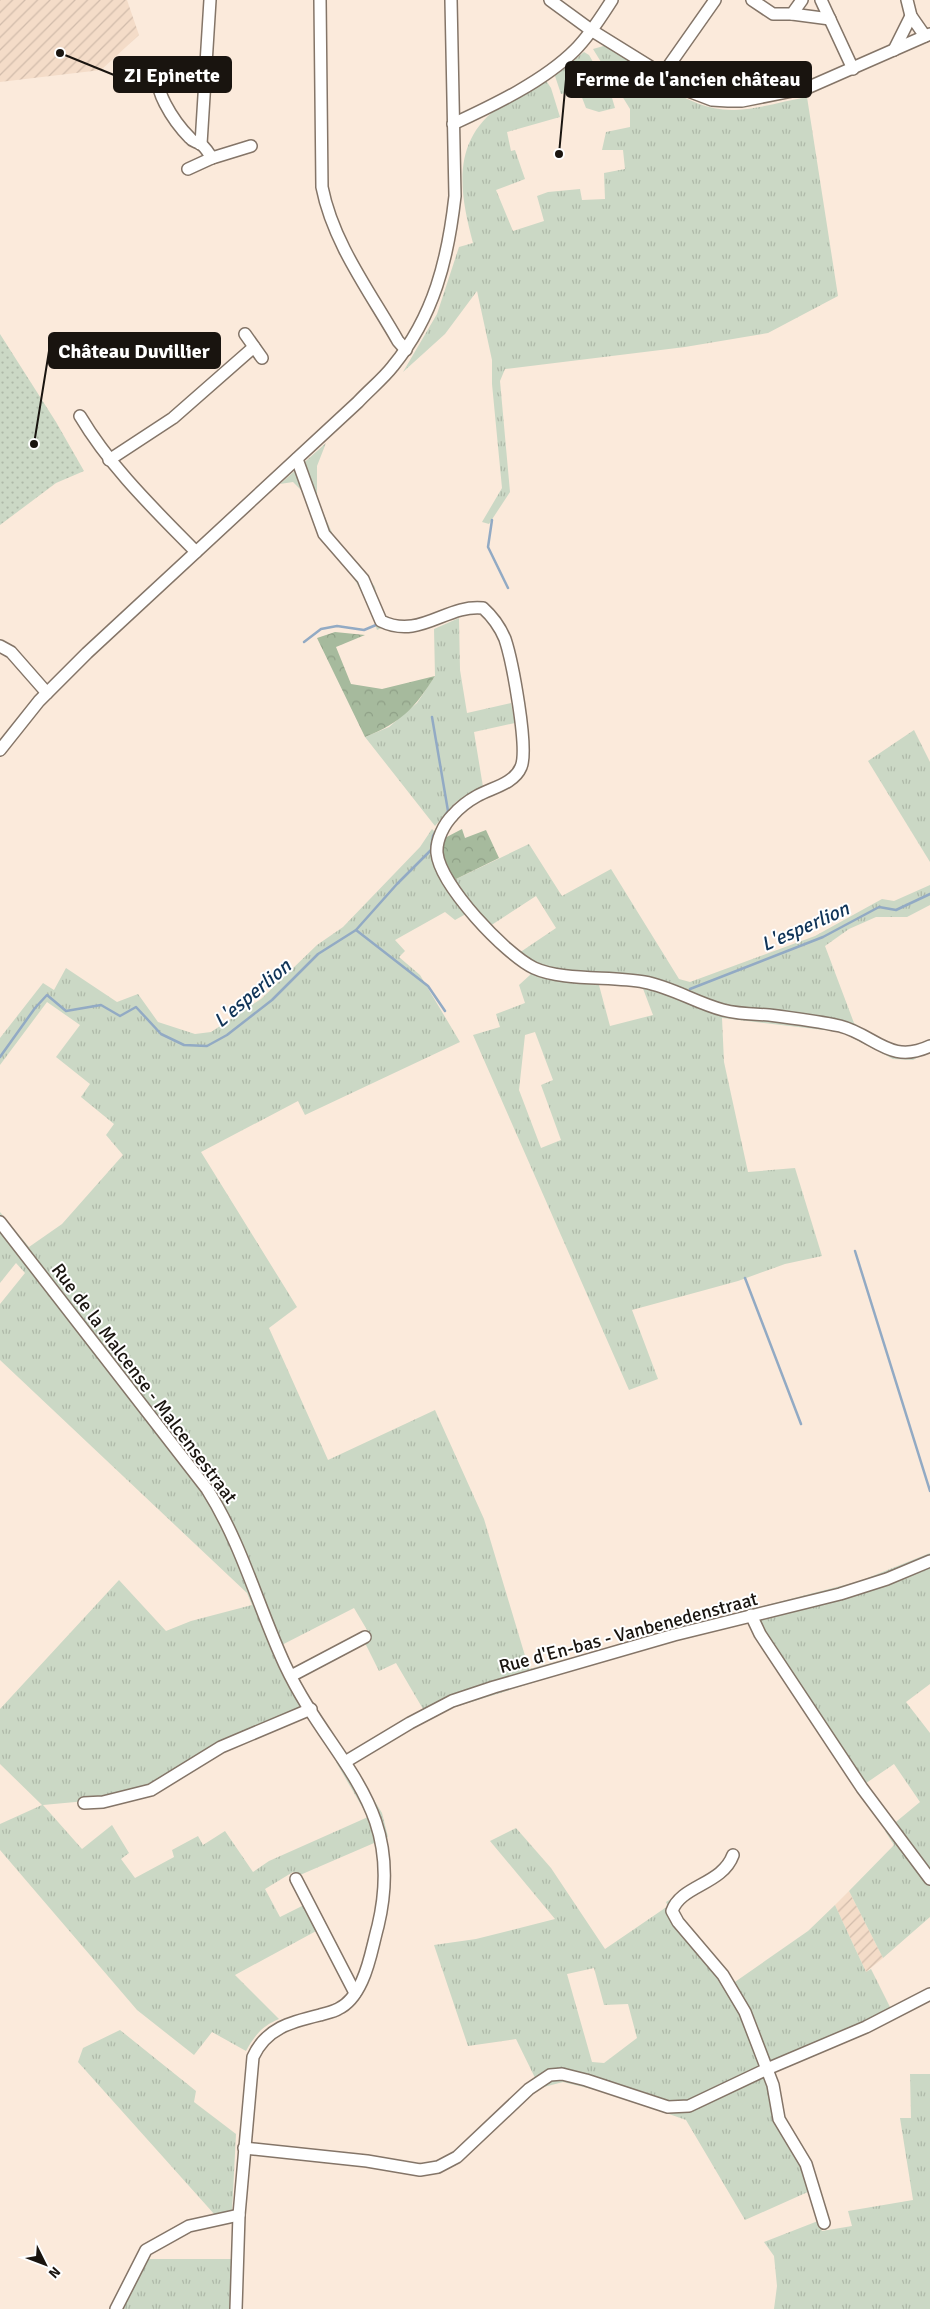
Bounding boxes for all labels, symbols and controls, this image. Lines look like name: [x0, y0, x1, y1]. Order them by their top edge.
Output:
callout: ZI Epinette: [114, 57, 231, 92]
callout: Ferme de l'ancien château: [566, 62, 811, 97]
text: ZI Epinette: [124, 63, 220, 88]
text: Ferme de l'ancien château: [576, 67, 800, 92]
callout: Château Duvillier: [49, 333, 220, 368]
text: Château Duvillier: [58, 339, 210, 364]
water label: L'esperlion: [757, 896, 854, 957]
water label: L'esperlion: [208, 953, 297, 1033]
street label: Rue de la Malcense - Malcensestraat: [46, 1259, 243, 1509]
street label: Rue d'En-bas - Vanbenedenstraat: [496, 1587, 761, 1679]
north arrow: [20, 2239, 70, 2289]
text: N: [45, 2263, 64, 2282]

